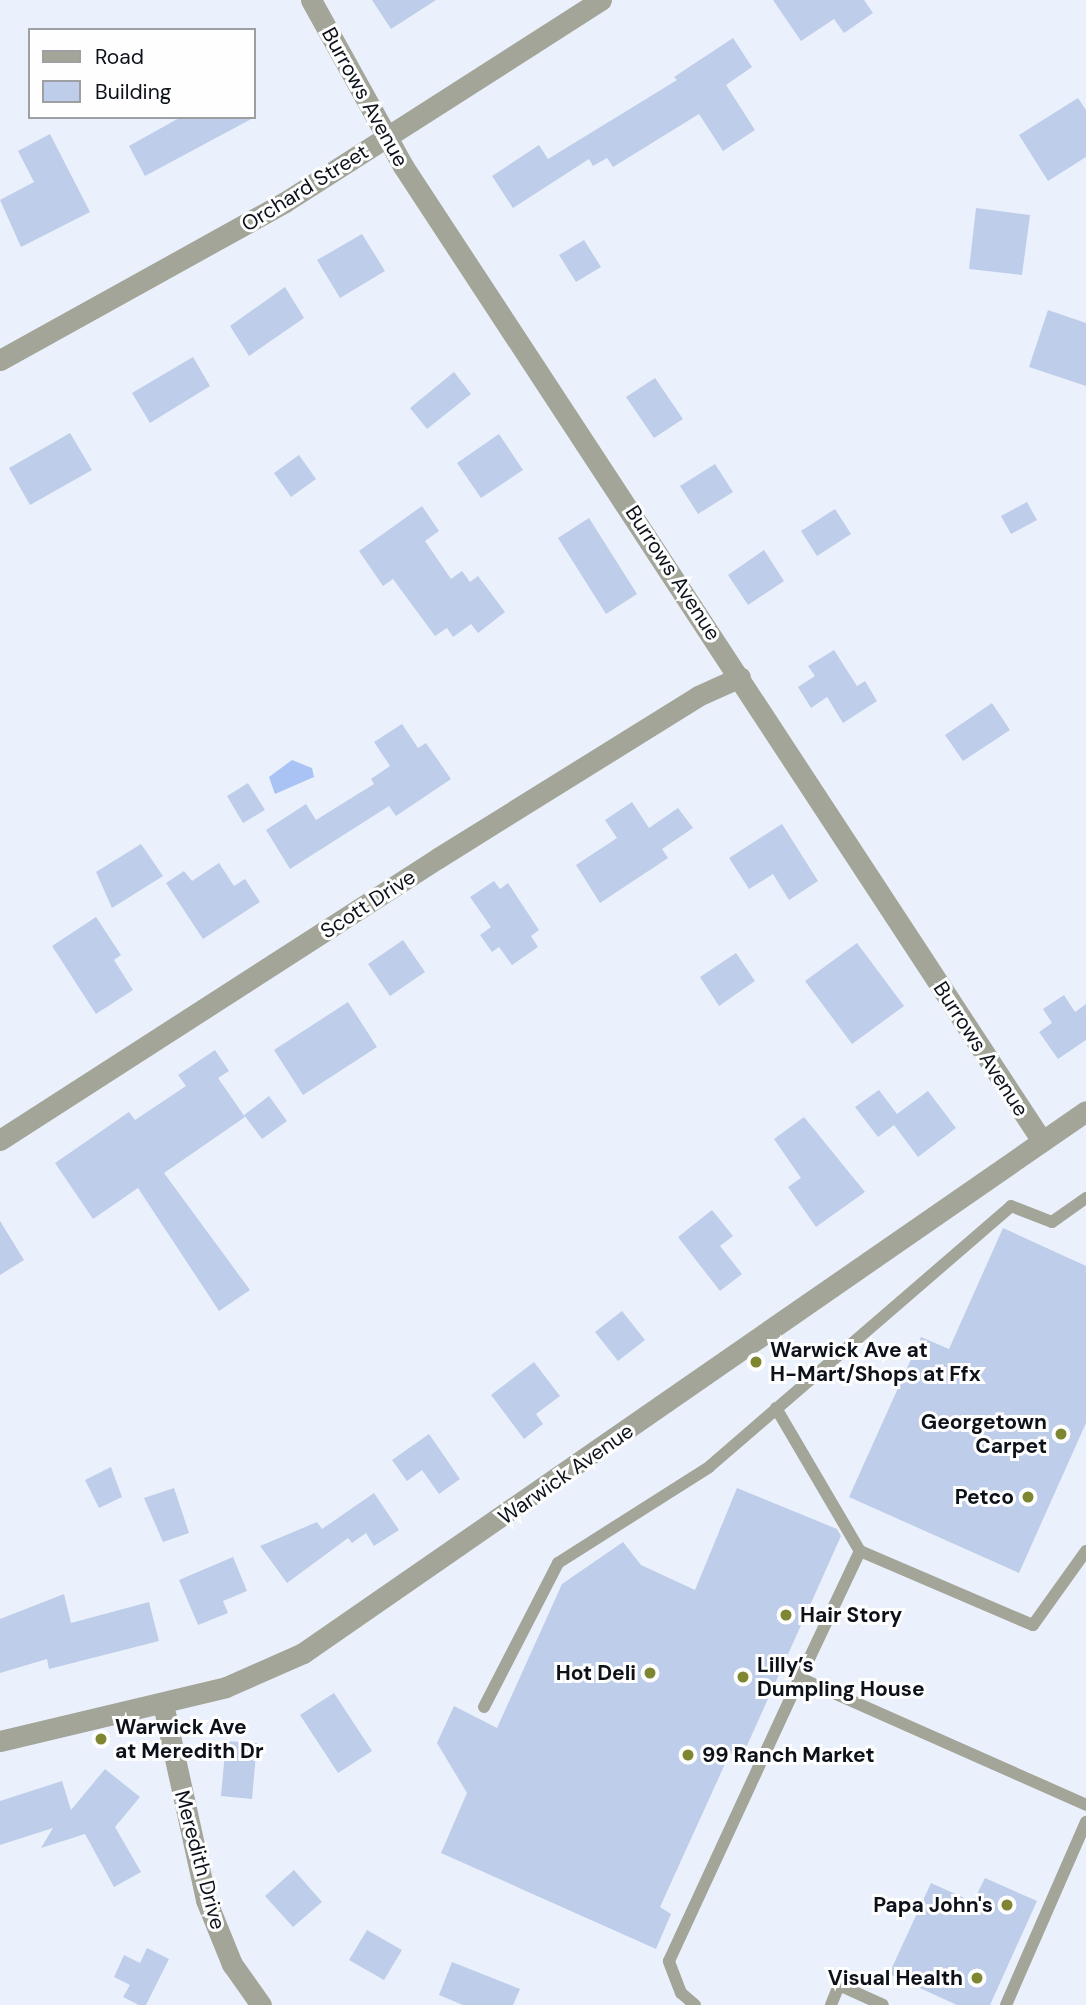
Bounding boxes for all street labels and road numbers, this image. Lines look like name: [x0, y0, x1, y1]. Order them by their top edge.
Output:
street label: Burrows Avenue: [316, 23, 414, 171]
street label: Orchard Street: [237, 139, 373, 237]
street label: Burrows Avenue: [620, 501, 726, 645]
street label: Scott Drive: [316, 864, 420, 944]
street label: Burrows Avenue: [928, 977, 1034, 1121]
street label: Warwick Avenue: [494, 1418, 638, 1530]
street label: Meredith Drive: [169, 1788, 231, 1932]

